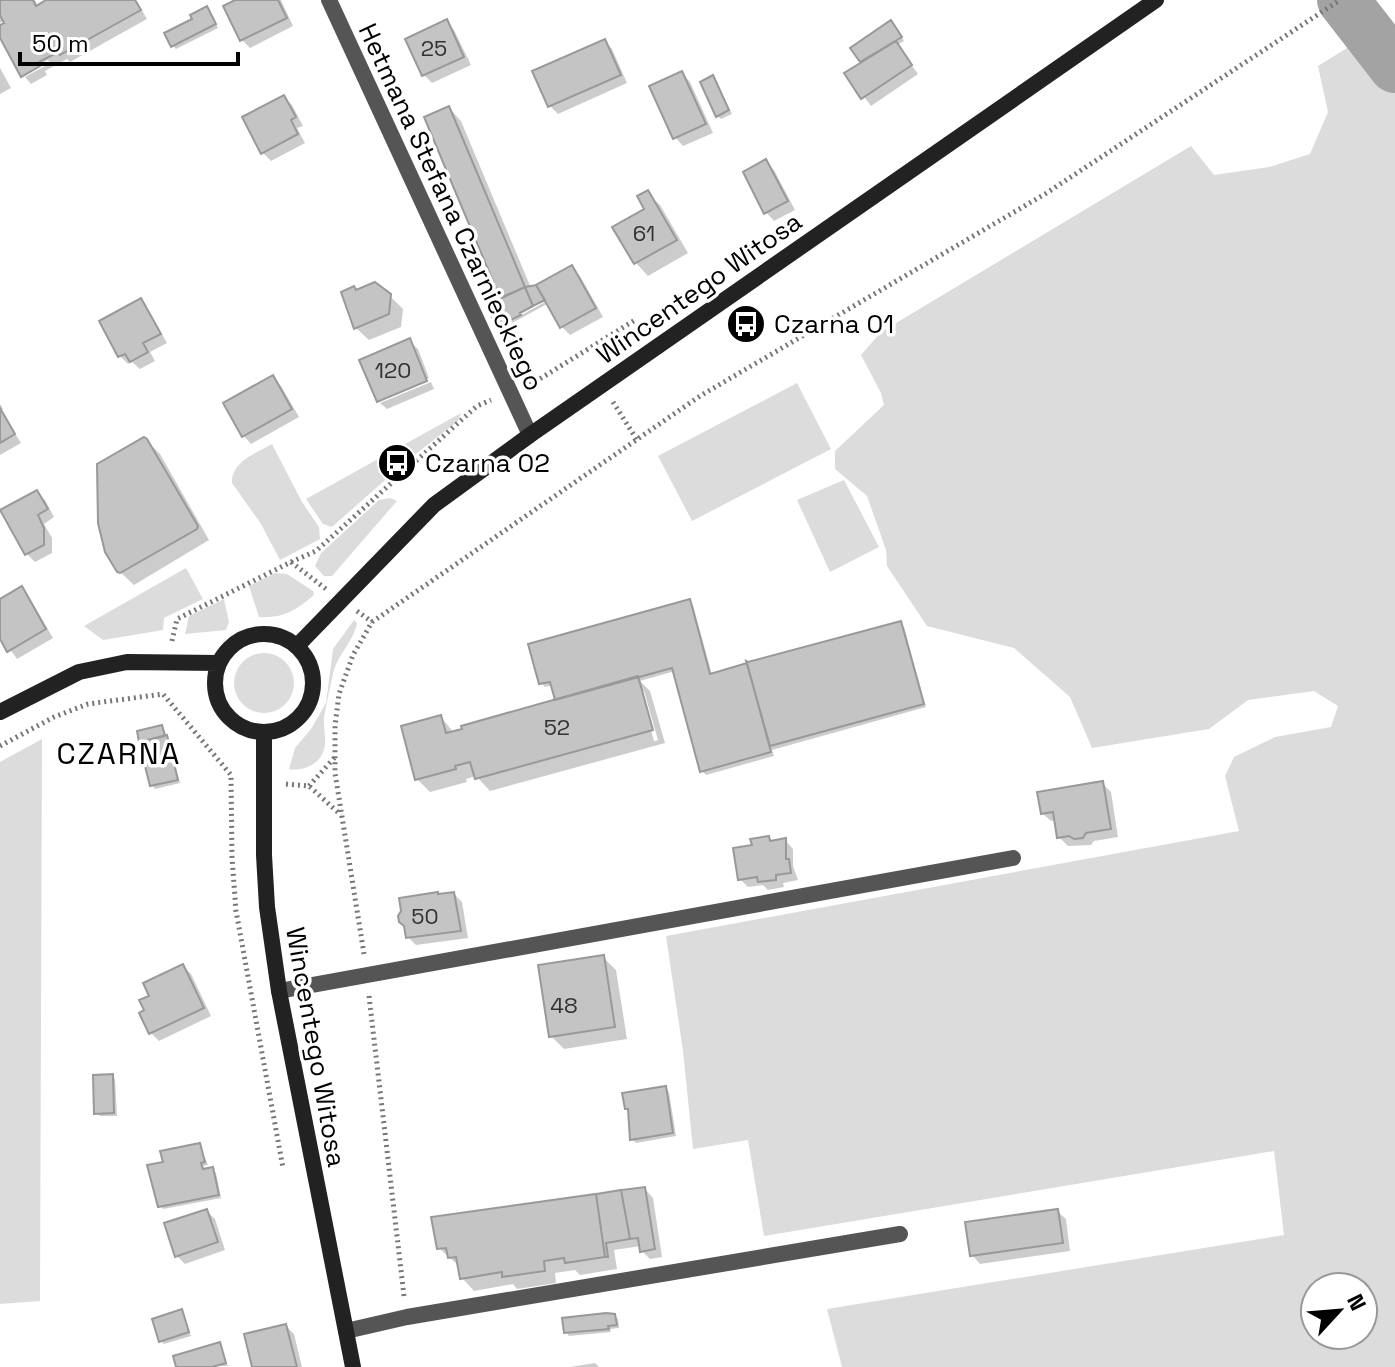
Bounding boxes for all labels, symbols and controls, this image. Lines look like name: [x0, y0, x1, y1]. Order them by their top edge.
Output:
scale bar: [20, 16, 238, 66]
street label: Hetmana Stefana Czarnieckiego: [351, 18, 551, 396]
text: 50 m: [32, 28, 89, 59]
house number: 25: [421, 34, 447, 62]
street label: Wincentego Witosa: [590, 204, 808, 372]
house number: 61: [633, 219, 655, 247]
bus stop icon: Czarna 01: [725, 303, 767, 345]
place label: Czarna 01: [774, 307, 894, 341]
house number: 120: [375, 356, 411, 384]
bus stop icon: Czarna 02: [376, 442, 418, 484]
place label: Czarna 02: [425, 446, 550, 480]
house number: 52: [544, 713, 570, 741]
district label: CZARNA: [56, 734, 182, 773]
house number: 50: [411, 902, 439, 930]
street label: Wincentego Witosa: [278, 924, 354, 1170]
house number: 48: [550, 991, 578, 1019]
north arrow: [1299, 1271, 1379, 1351]
text: N: [1341, 1289, 1373, 1315]

